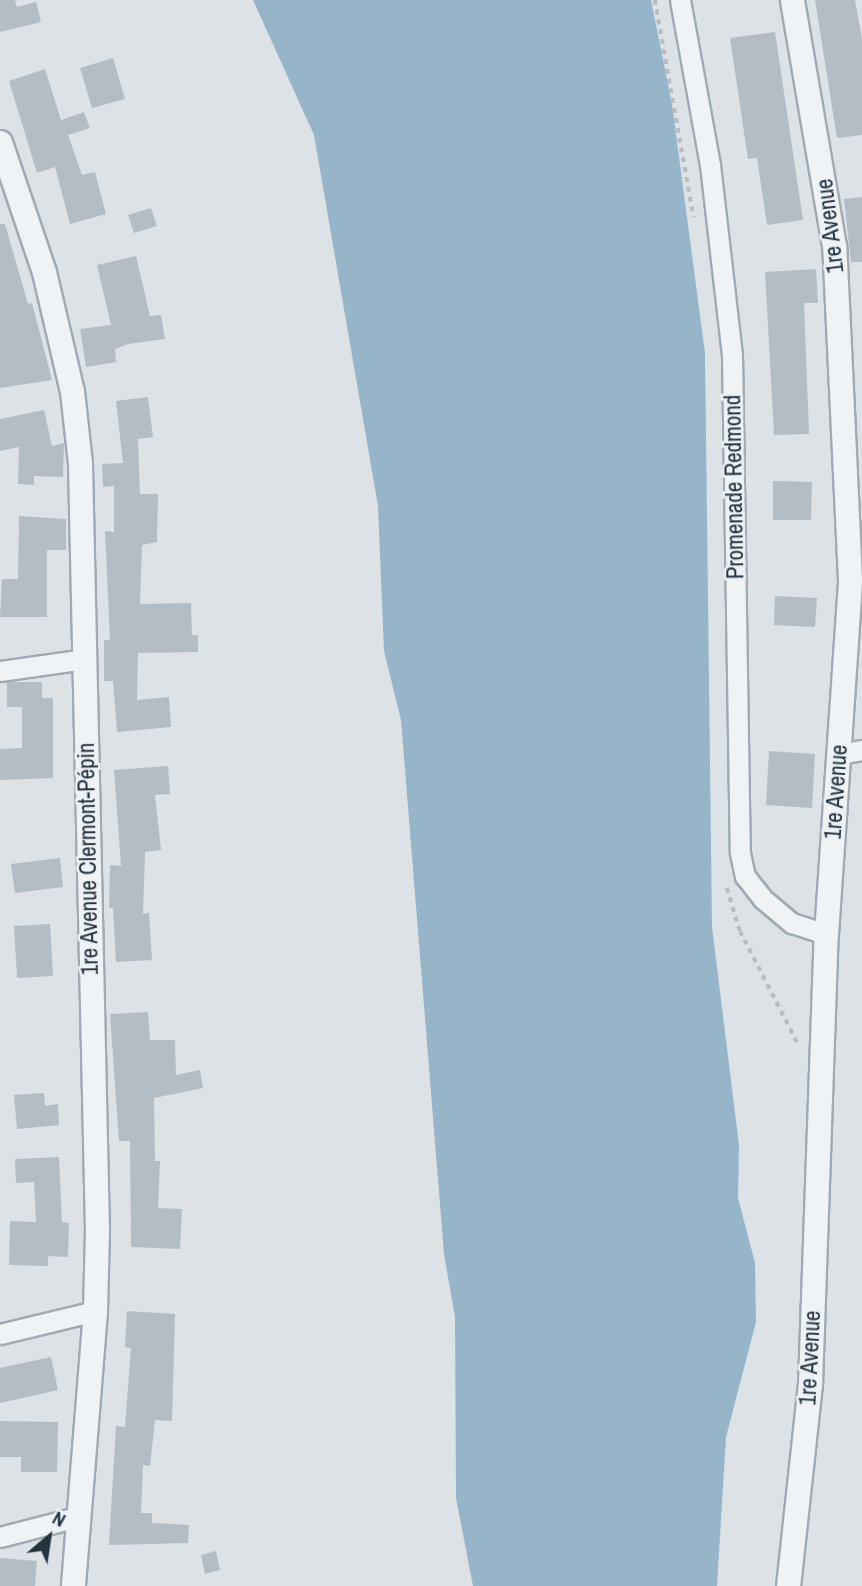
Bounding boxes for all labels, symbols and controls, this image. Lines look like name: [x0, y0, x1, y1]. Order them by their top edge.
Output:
street label: 1re Avenue: [810, 177, 850, 275]
street label: Promenade Redmond: [719, 395, 749, 579]
street label: 1re Avenue Clermont-Pépin: [72, 742, 104, 976]
street label: 1re Avenue: [819, 743, 853, 841]
street label: 1re Avenue: [794, 1309, 826, 1407]
north arrow: [14, 1502, 84, 1572]
text: N: [48, 1505, 70, 1533]

